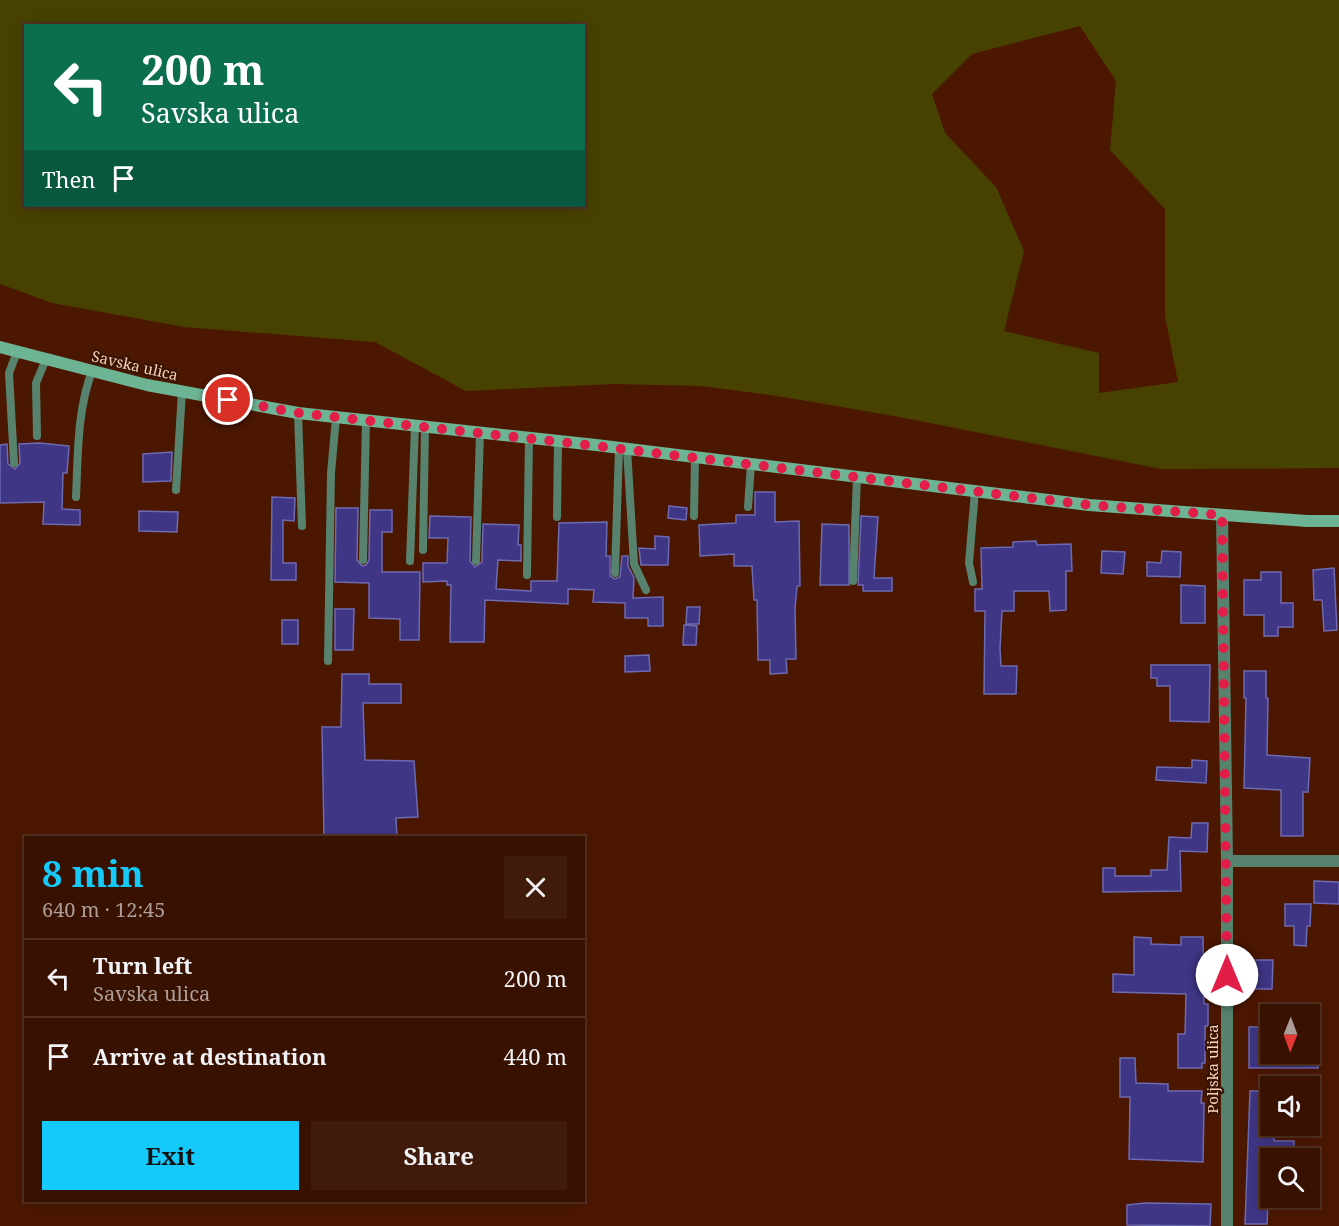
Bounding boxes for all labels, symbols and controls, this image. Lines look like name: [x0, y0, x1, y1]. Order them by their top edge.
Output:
text: 200 m: [141, 40, 265, 97]
icon: left: [42, 48, 120, 126]
text: Savska ulica: [141, 94, 299, 131]
icon: arrive: [107, 162, 140, 195]
text: Then: [42, 164, 95, 194]
street label: Savska ulica: [90, 345, 180, 385]
pin: [202, 374, 253, 425]
icon: arrive: [211, 383, 244, 416]
text: 8 min: [42, 849, 144, 898]
button: close: [504, 856, 567, 919]
text: 640 m · 12:45: [42, 896, 165, 923]
position arrow: [1195, 943, 1259, 1007]
text: Turn left: [93, 950, 192, 980]
icon: left: [42, 962, 75, 995]
text: 200 m: [504, 963, 567, 993]
text: Savska ulica: [93, 980, 210, 1007]
north arrow: [1260, 1004, 1320, 1064]
map controls: [1260, 1004, 1320, 1208]
street label: Poljska ulica: [1202, 1024, 1222, 1114]
icon: arrive: [42, 1040, 75, 1073]
text: Arrive at destination: [93, 1041, 327, 1071]
text: 440 m: [504, 1041, 567, 1071]
button: sound: [1260, 1076, 1320, 1136]
button: Exit: [42, 1121, 299, 1190]
button: Share: [311, 1121, 567, 1190]
button: search: [1260, 1148, 1320, 1208]

